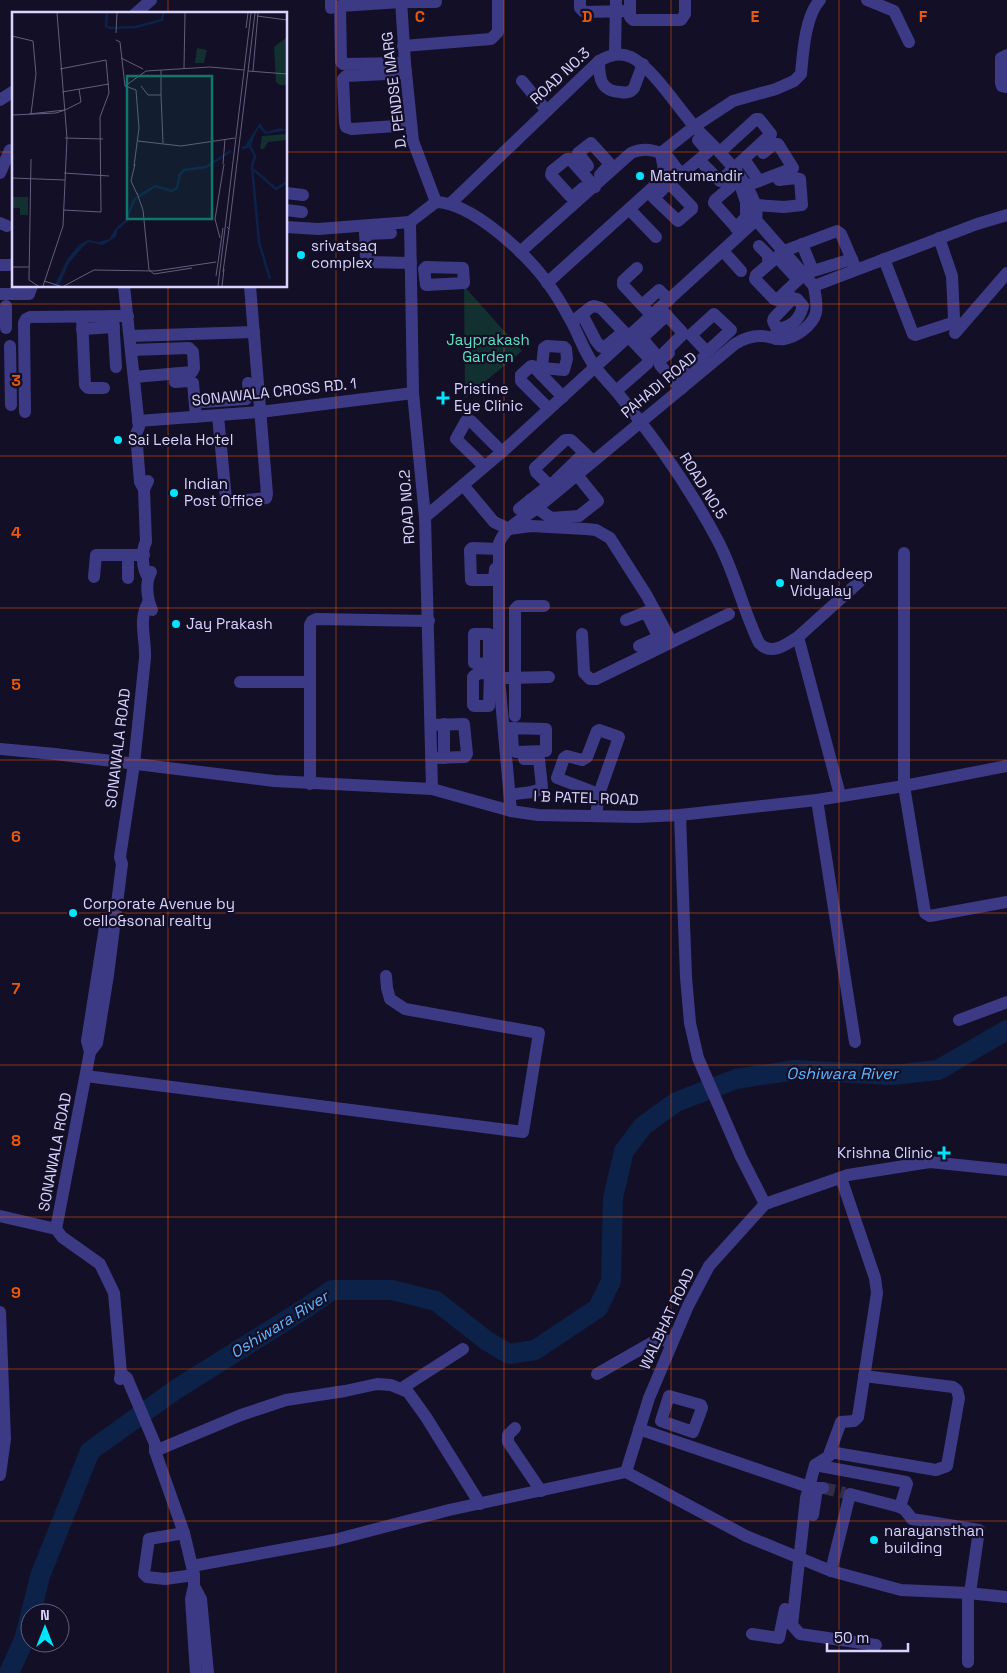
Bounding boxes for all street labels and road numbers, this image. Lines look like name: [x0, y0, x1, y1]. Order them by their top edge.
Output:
street label: D. PENDSE MARG: [377, 31, 410, 149]
street label: ROAD NO.3: [526, 43, 594, 108]
street label: PAHADI ROAD: [617, 347, 700, 422]
street label: SONAWALA CROSS RD. 1: [191, 373, 357, 410]
street label: ROAD NO.5: [675, 449, 731, 523]
street label: ROAD NO.2: [394, 469, 419, 545]
street label: SONAWALA ROAD: [101, 687, 134, 809]
street label: I B PATEL ROAD: [533, 786, 639, 809]
street label: SONAWALA ROAD: [34, 1091, 75, 1213]
street label: WALBHAT ROAD: [635, 1265, 698, 1372]

